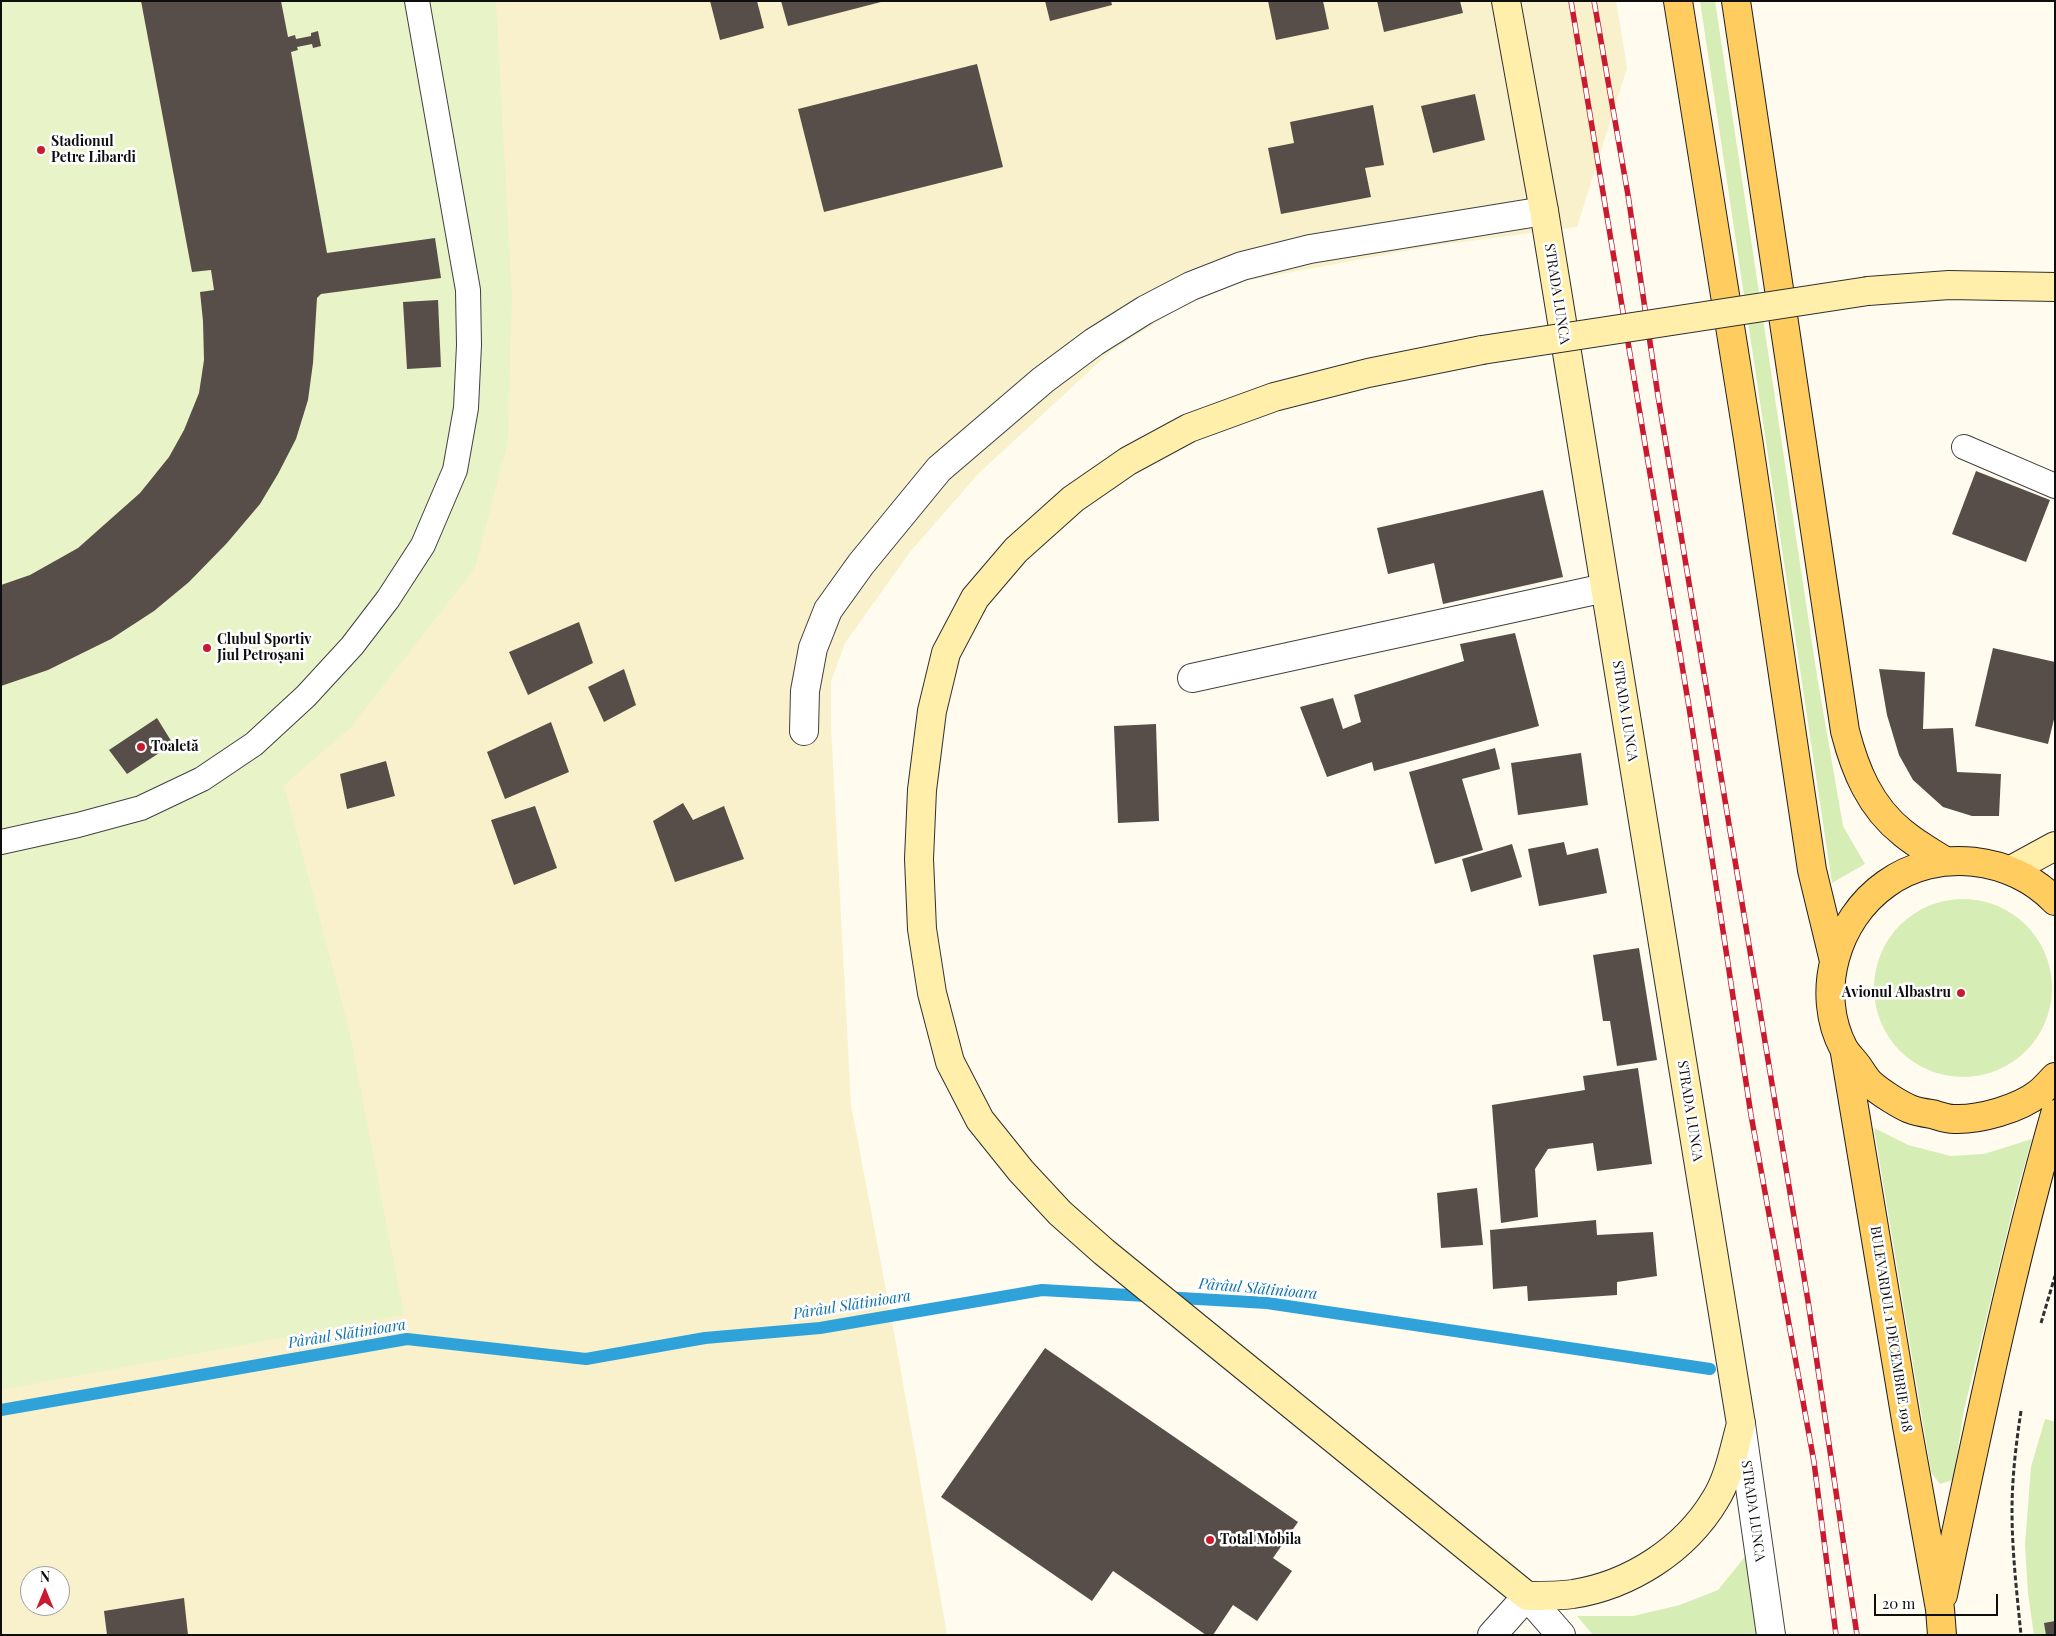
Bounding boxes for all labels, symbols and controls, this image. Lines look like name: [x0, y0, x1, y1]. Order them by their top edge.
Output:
place label: Stadionul Petre Libardi: [51, 134, 136, 166]
marker: Stadionul Petre Libardi: [35, 144, 47, 156]
street label: STRADA LUNCA: [1541, 242, 1573, 346]
place label: Clubul Sportiv Jiul Petroșani: [217, 632, 311, 664]
marker: Clubul Sportiv Jiul Petroșani: [201, 642, 213, 654]
street label: STRADA LUNCA: [1609, 659, 1641, 763]
place label: Toaletă: [151, 739, 198, 755]
marker: Toaletă: [135, 741, 147, 753]
place label: Avionul Albastru: [1842, 985, 1951, 1001]
marker: Avionul Albastru: [1955, 987, 1967, 999]
street label: STRADA LUNCA: [1674, 1059, 1706, 1163]
street label: BULEVARDUL 1 DECEMBRIE 1918: [1866, 1225, 1916, 1433]
water label: Pârâul Slătinioara: [1198, 1275, 1318, 1303]
water label: Pârâul Slătinioara: [792, 1287, 912, 1323]
water label: Pârâul Slătinioara: [287, 1316, 407, 1352]
street label: STRADA LUNCA: [1738, 1459, 1768, 1563]
place label: Total Mobila: [1220, 1532, 1301, 1548]
marker: Total Mobila: [1204, 1534, 1216, 1546]
north arrow: [20, 1566, 70, 1616]
text: N: [40, 1567, 50, 1586]
scale bar: [1876, 1584, 2000, 1616]
text: 20 m: [1882, 1593, 1915, 1613]

